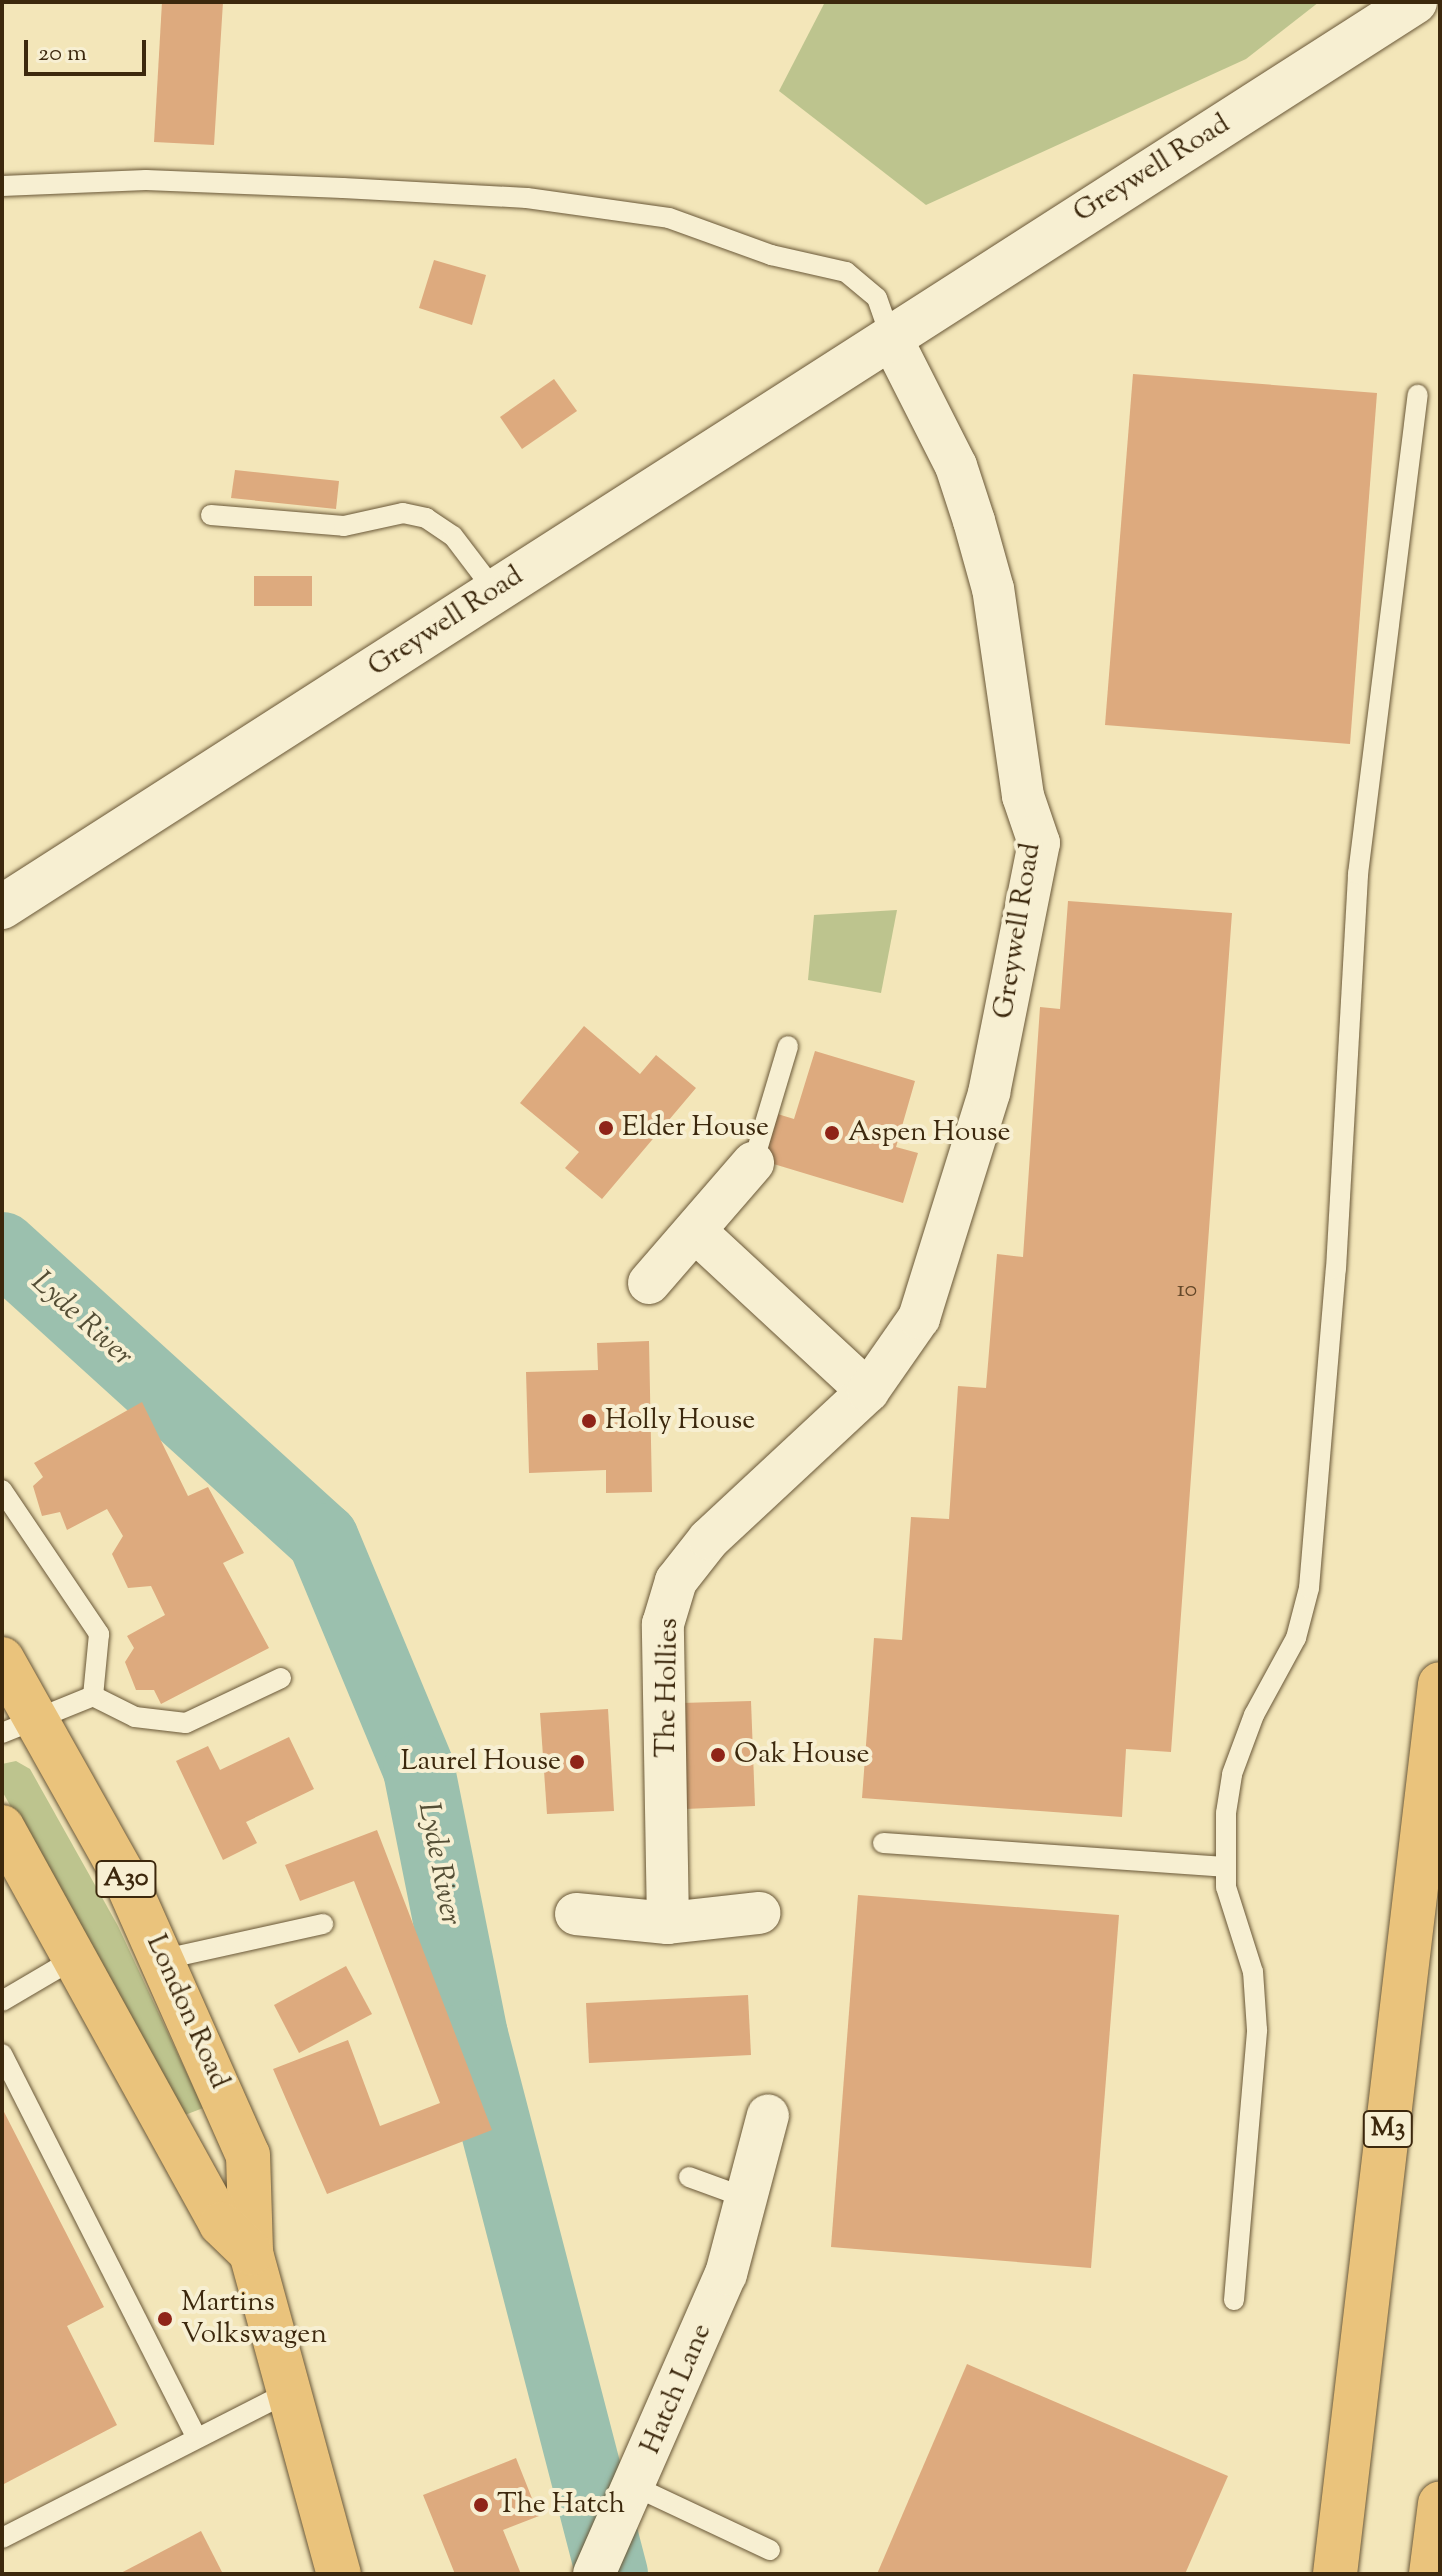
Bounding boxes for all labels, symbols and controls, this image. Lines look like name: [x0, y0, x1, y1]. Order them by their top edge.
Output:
scale bar: [28, 24, 150, 74]
text: 20 m: [38, 37, 87, 71]
street label: Greywell Road: [1068, 108, 1236, 230]
street label: Greywell Road: [362, 560, 530, 684]
street label: Greywell Road: [988, 841, 1048, 1021]
place label: Elder House: [622, 1111, 769, 1145]
place label: Aspen House: [848, 1116, 1010, 1150]
marker: Elder House: [597, 1119, 615, 1137]
marker: Aspen House: [823, 1124, 841, 1142]
water label: Lyde River: [23, 1265, 139, 1375]
house number: 10: [1177, 1277, 1197, 1305]
place label: Holly House: [605, 1404, 755, 1438]
marker: Holly House: [580, 1412, 598, 1430]
street label: The Hollies: [650, 1618, 686, 1758]
place label: Oak House: [734, 1738, 870, 1772]
place label: Laurel House: [401, 1745, 561, 1779]
marker: Oak House: [709, 1746, 727, 1764]
marker: Laurel House: [568, 1753, 586, 1771]
water label: Lyde River: [408, 1799, 468, 1929]
road number: A30: [94, 1857, 158, 1901]
street label: London Road: [138, 1930, 236, 2094]
road number: M3: [1362, 2107, 1414, 2151]
place label: Martins Volkswagen: [181, 2286, 327, 2352]
marker: Martins Volkswagen: [156, 2310, 174, 2328]
street label: Hatch Lane: [635, 2319, 719, 2459]
place label: The Hatch: [497, 2488, 625, 2522]
marker: The Hatch: [472, 2496, 490, 2514]

